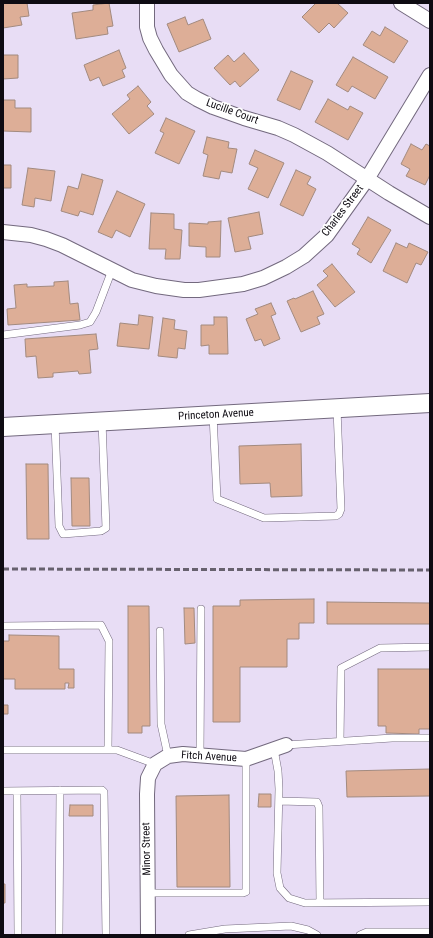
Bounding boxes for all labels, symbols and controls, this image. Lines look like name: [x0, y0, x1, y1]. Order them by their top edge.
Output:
street label: Lucille Court: [204, 96, 260, 128]
street label: Charles Street: [319, 183, 367, 239]
street label: Princeton Avenue: [178, 406, 254, 424]
street label: Fitch Avenue: [181, 749, 237, 765]
street label: Minor Street: [140, 822, 154, 876]

